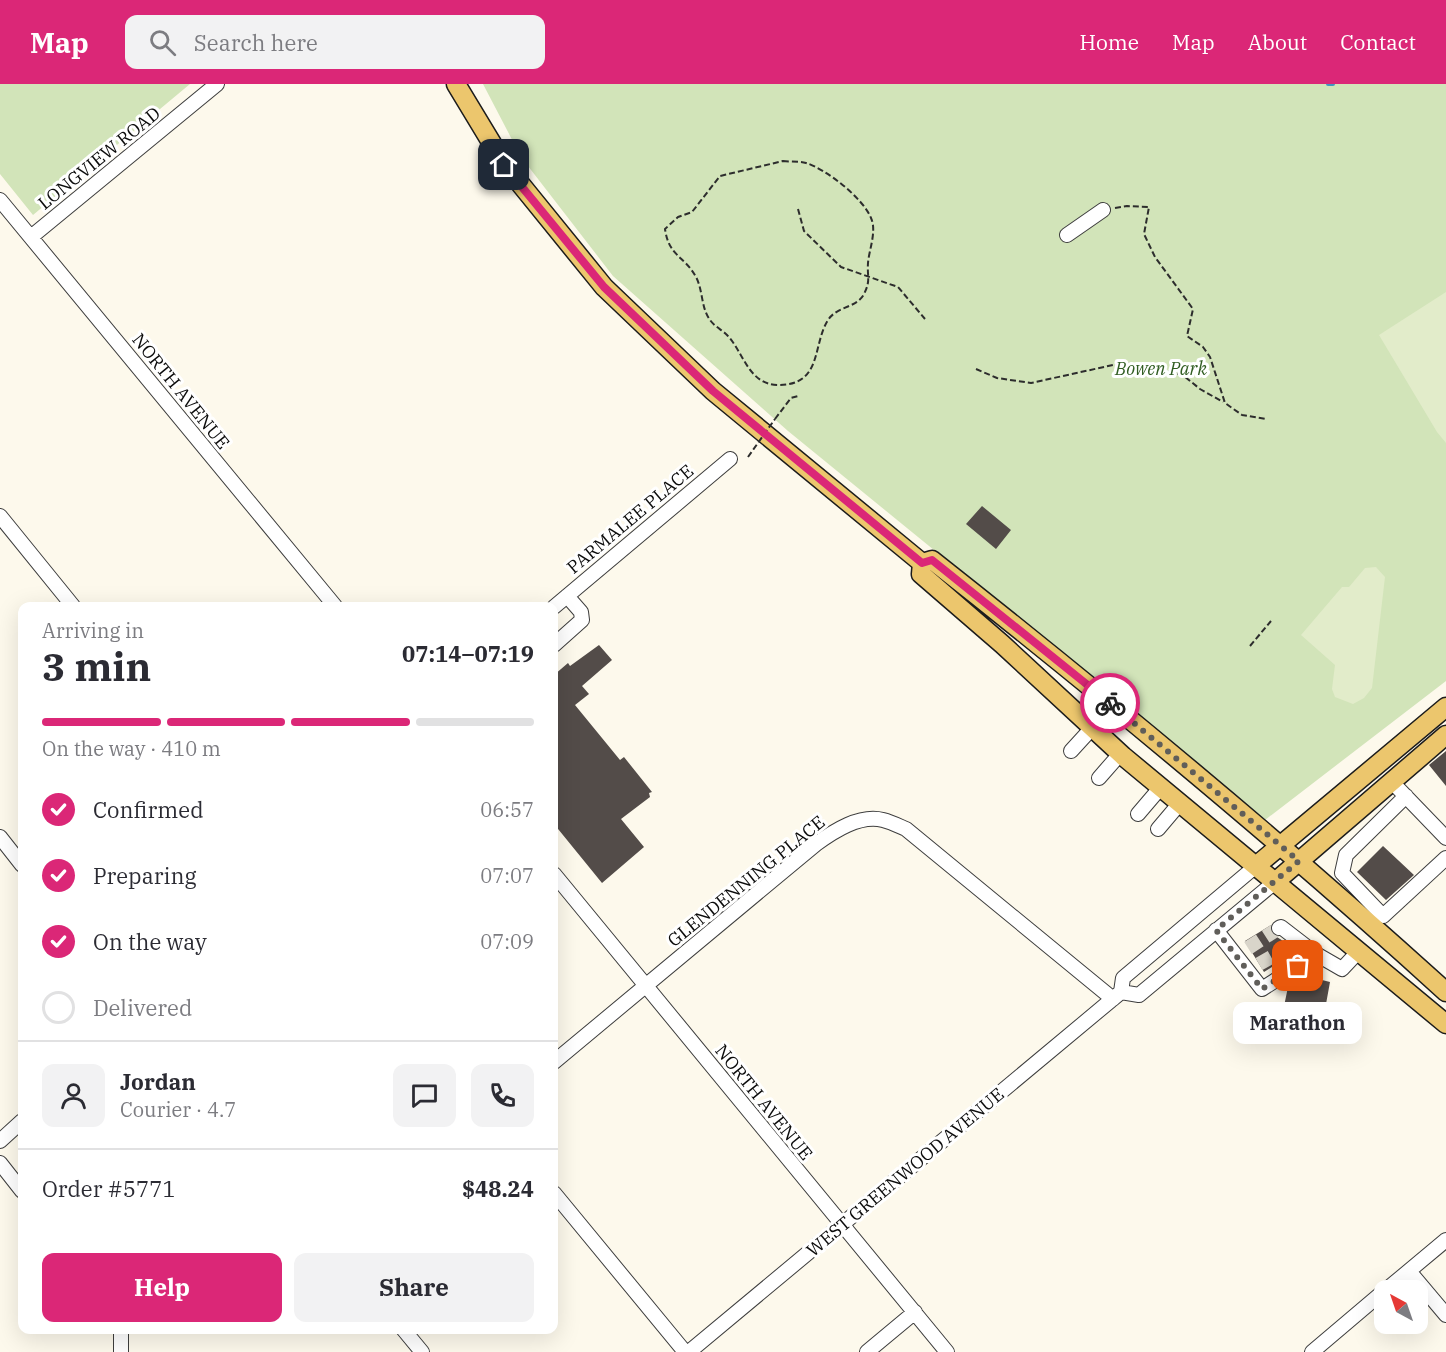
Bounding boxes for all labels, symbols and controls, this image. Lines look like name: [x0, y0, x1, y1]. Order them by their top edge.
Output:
search box: [125, 15, 545, 69]
text: Map: [30, 24, 89, 61]
icon: search: [146, 26, 179, 59]
text: Search here: [194, 28, 318, 57]
text: Home: [1079, 28, 1139, 56]
text: Map: [1172, 28, 1215, 56]
text: About: [1248, 28, 1307, 56]
text: Contact: [1340, 28, 1416, 56]
street label: LONGVIEW ROAD: [33, 102, 165, 214]
pin: [478, 139, 529, 190]
icon: home: [487, 148, 520, 181]
street label: NORTH AVENUE: [127, 328, 235, 454]
park label: Bowen Park: [1114, 357, 1207, 380]
street label: PARMALEE PLACE: [562, 459, 698, 579]
text: Arriving in: [42, 617, 144, 644]
text: 07:14–07:19: [402, 639, 534, 668]
text: 3 min: [42, 641, 151, 692]
courier: [1080, 673, 1140, 733]
icon: bike: [1094, 687, 1127, 720]
text: On the way · 410 m: [42, 735, 221, 762]
icon: check: [42, 793, 75, 826]
text: Confirmed: [93, 795, 204, 824]
text: 06:57: [480, 796, 534, 823]
street label: GLENDENNING PLACE: [663, 810, 829, 952]
icon: check: [42, 859, 75, 892]
text: Preparing: [93, 861, 197, 890]
text: 07:07: [480, 862, 534, 889]
icon: check: [42, 925, 75, 958]
text: On the way: [93, 927, 207, 956]
text: 07:09: [480, 928, 534, 955]
pin: [1272, 940, 1323, 991]
icon: bag: [1281, 949, 1314, 982]
text: Delivered: [93, 993, 192, 1022]
callout: Marathon: [1234, 1002, 1362, 1044]
text: Marathon: [1250, 1009, 1345, 1036]
street label: NORTH AVENUE: [710, 1039, 818, 1165]
button: person: [42, 1064, 105, 1127]
button: chat: [393, 1064, 456, 1127]
button: phone: [471, 1064, 534, 1127]
text: Jordan: [120, 1067, 196, 1096]
street label: WEST GREENWOOD AVENUE: [801, 1083, 1009, 1261]
text: Courier · 4.7: [120, 1096, 236, 1123]
text: Order #5771: [42, 1174, 176, 1203]
text: $48.24: [462, 1174, 534, 1203]
button: Help: [42, 1253, 282, 1322]
button: Share: [294, 1253, 534, 1322]
north arrow: [1374, 1280, 1428, 1334]
map controls: [1374, 1280, 1428, 1334]

